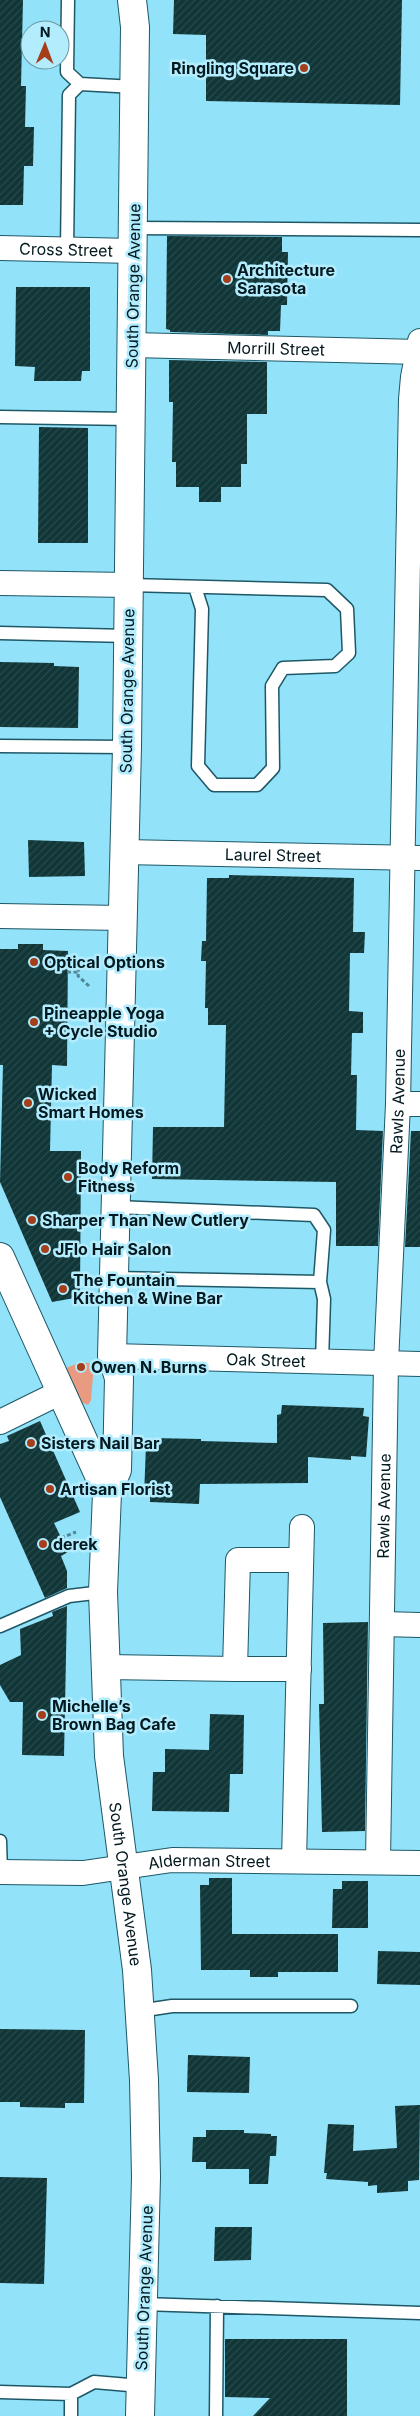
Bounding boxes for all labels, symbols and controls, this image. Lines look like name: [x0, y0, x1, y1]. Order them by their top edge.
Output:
north arrow: [20, 20, 70, 70]
text: N: [40, 23, 51, 40]
place label: Ringling Square: [171, 58, 294, 78]
marker: Ringling Square: [298, 62, 310, 74]
street label: South Orange Avenue: [122, 203, 144, 369]
street label: Cross Street: [19, 238, 113, 261]
place label: Architecture Sarasota: [237, 260, 335, 298]
marker: Architecture Sarasota: [221, 273, 233, 285]
street label: Morrill Street: [227, 337, 325, 360]
street label: South Orange Avenue: [116, 608, 138, 774]
street label: Laurel Street: [225, 844, 321, 866]
place label: Optical Options: [44, 952, 165, 972]
marker: Optical Options: [28, 956, 40, 968]
place label: Pineapple Yoga + Cycle Studio: [44, 1003, 165, 1041]
marker: Pineapple Yoga + Cycle Studio: [28, 1016, 40, 1028]
street label: Rawls Avenue: [386, 1048, 409, 1154]
place label: Wicked Smart Homes: [38, 1084, 144, 1122]
marker: Wicked Smart Homes: [22, 1097, 34, 1109]
place label: Body Reform Fitness: [78, 1158, 179, 1196]
marker: Body Reform Fitness: [62, 1171, 74, 1183]
place label: Sharper Than New Cutlery: [42, 1210, 249, 1230]
marker: Sharper Than New Cutlery: [26, 1214, 38, 1226]
place label: JFlo Hair Salon: [55, 1239, 171, 1259]
marker: JFlo Hair Salon: [39, 1243, 51, 1255]
place label: The Fountain Kitchen & Wine Bar: [73, 1270, 223, 1308]
marker: The Fountain Kitchen & Wine Bar: [57, 1283, 69, 1295]
street label: Oak Street: [226, 1349, 306, 1371]
place label: Owen N. Burns: [91, 1357, 207, 1377]
marker: Owen N. Burns: [75, 1361, 87, 1373]
place label: Sisters Nail Bar: [41, 1433, 160, 1453]
marker: Sisters Nail Bar: [25, 1437, 37, 1449]
street label: Rawls Avenue: [373, 1453, 395, 1559]
place label: Artisan Florist: [60, 1479, 170, 1499]
marker: Artisan Florist: [44, 1483, 56, 1495]
place label: derek: [53, 1534, 98, 1554]
marker: derek: [37, 1538, 49, 1550]
place label: Michelle’s Brown Bag Cafe: [52, 1696, 176, 1734]
marker: Michelle’s Brown Bag Cafe: [36, 1709, 48, 1721]
street label: South Orange Avenue: [105, 1801, 146, 1967]
street label: Alderman Street: [147, 1850, 270, 1873]
street label: South Orange Avenue: [131, 2205, 157, 2371]

